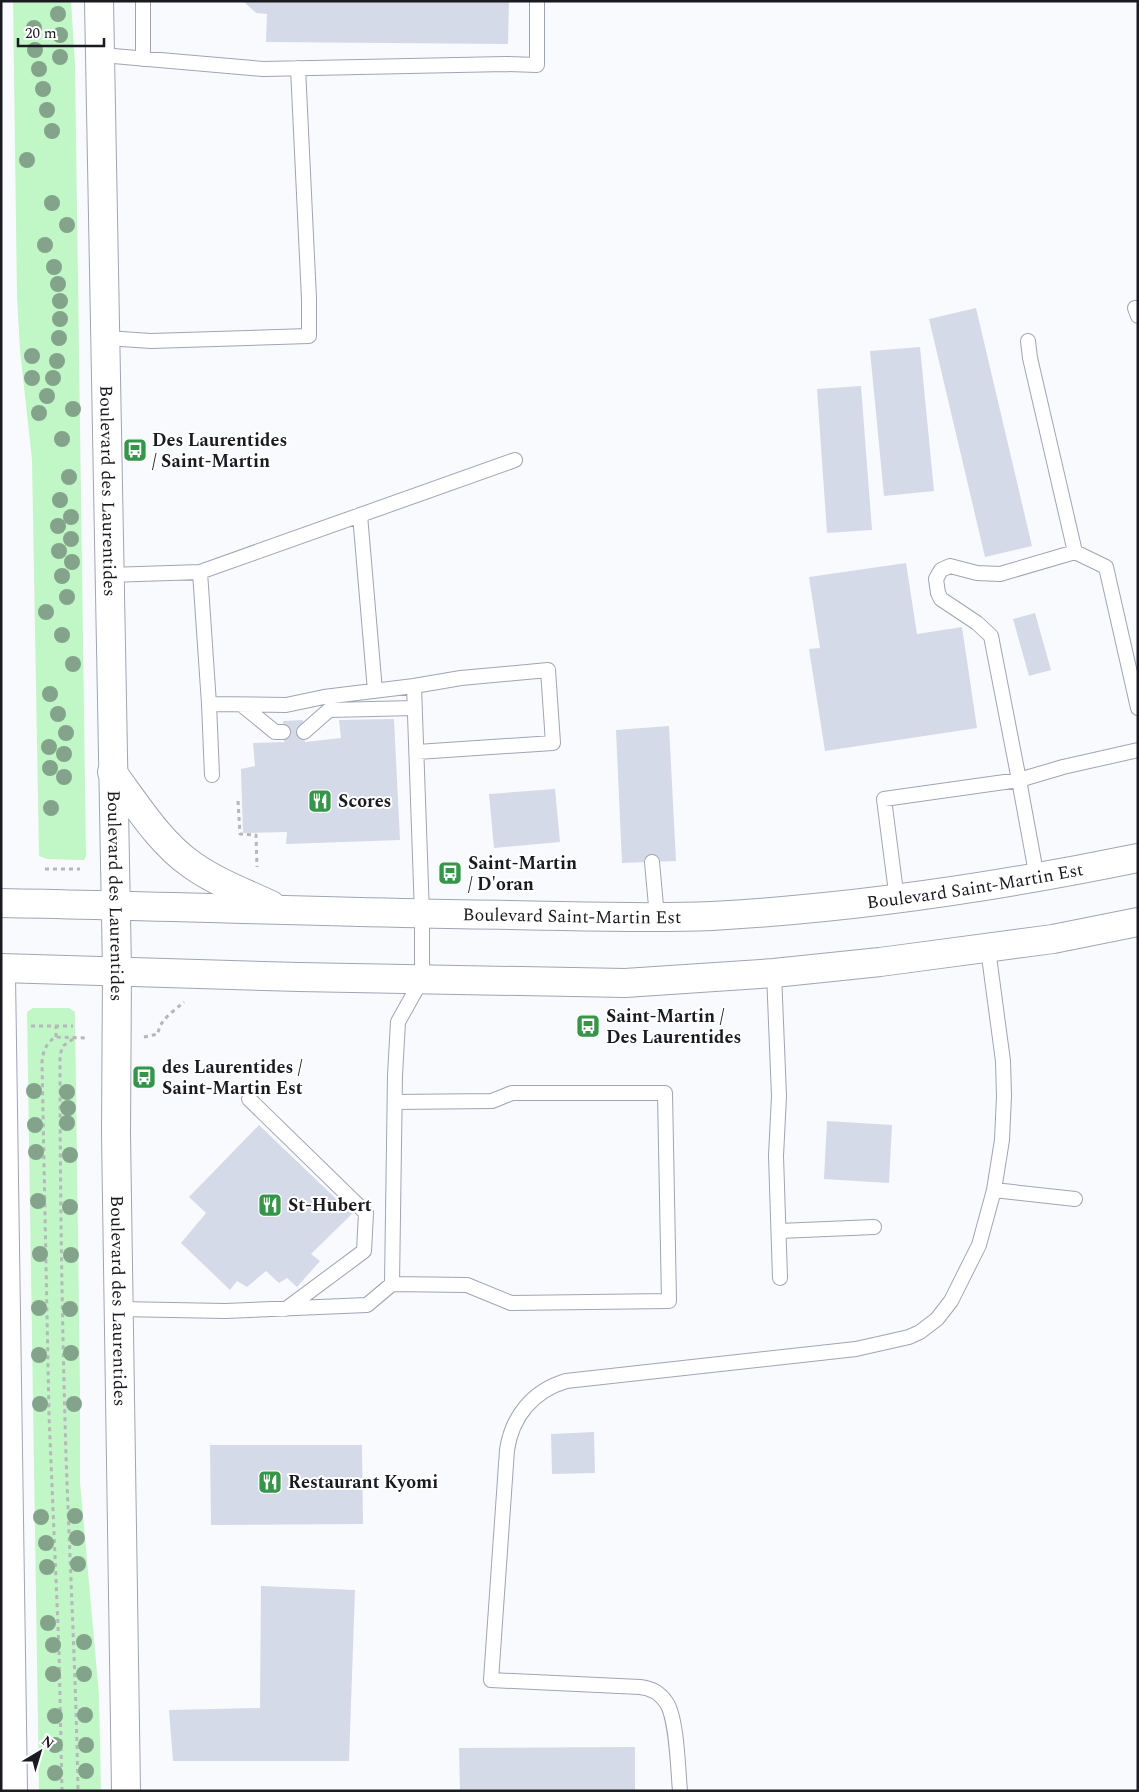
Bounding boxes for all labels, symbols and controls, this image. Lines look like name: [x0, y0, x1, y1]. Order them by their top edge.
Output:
scale bar: [18, 15, 104, 47]
text: 20 m: [25, 22, 57, 45]
street label: Boulevard des Laurentides: [93, 385, 124, 597]
place label: Des Laurentides / Saint-Martin: [152, 427, 287, 475]
bus stop icon: Des Laurentides / Saint-Martin: [122, 437, 148, 463]
restaurant icon: Scores: [307, 788, 333, 814]
place label: Scores: [338, 788, 391, 815]
street label: Boulevard des Laurentides: [100, 790, 131, 1002]
place label: Saint-Martin / D'oran: [468, 850, 577, 898]
street label: Boulevard Saint-Martin Est: [865, 856, 1085, 916]
bus stop icon: Saint-Martin / D'oran: [437, 860, 463, 886]
street label: Boulevard Saint-Martin Est: [462, 901, 681, 931]
place label: Saint-Martin / Des Laurentides: [606, 1003, 741, 1051]
bus stop icon: Saint-Martin / Des Laurentides: [575, 1013, 601, 1039]
place label: des Laurentides / Saint-Martin Est: [162, 1054, 303, 1102]
bus stop icon: des Laurentides / Saint-Martin Est: [131, 1064, 157, 1090]
restaurant icon: St-Hubert: [257, 1192, 283, 1218]
place label: St-Hubert: [288, 1192, 372, 1219]
street label: Boulevard des Laurentides: [103, 1195, 134, 1407]
restaurant icon: Restaurant Kyomi: [257, 1469, 283, 1495]
place label: Restaurant Kyomi: [288, 1469, 438, 1496]
north arrow: [15, 1727, 65, 1777]
text: N: [37, 1730, 59, 1754]

